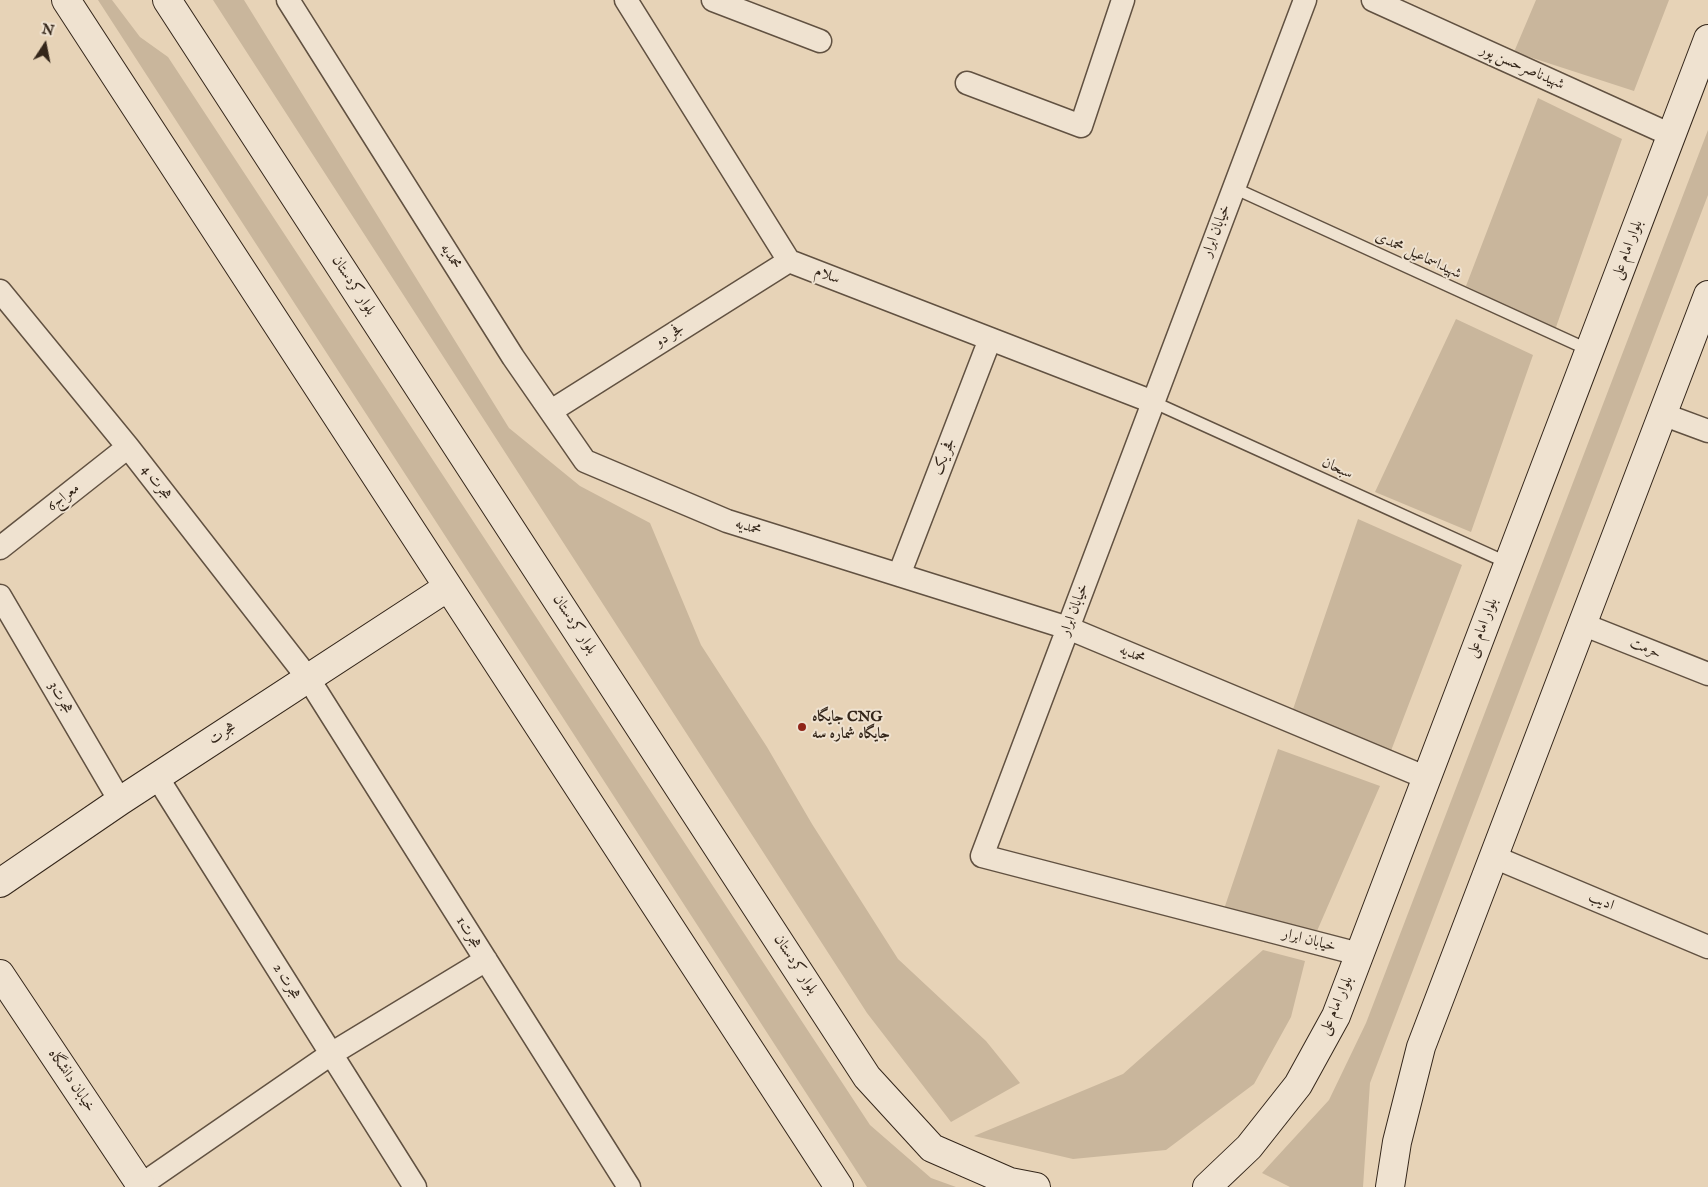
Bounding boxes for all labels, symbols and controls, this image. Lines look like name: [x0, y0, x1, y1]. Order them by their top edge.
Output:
north arrow: [20, 20, 70, 70]
text: N: [40, 20, 56, 40]
street label: شهیدناصرحسن پور: [1477, 41, 1567, 95]
street label: خیابان ابرار: [1199, 202, 1235, 260]
street label: بلوار امام علی: [1608, 218, 1648, 282]
street label: شهیداسماعیل محمدی: [1372, 228, 1464, 284]
street label: محمدیه: [435, 241, 465, 273]
street label: بلوار کردستان: [327, 253, 379, 319]
street label: سلام: [812, 263, 842, 289]
street label: فجر دو: [652, 320, 688, 352]
street label: فجر یک: [930, 436, 960, 478]
street label: سبحان: [1319, 454, 1355, 484]
street label: هجرت 4: [137, 462, 175, 504]
street label: معراج6: [44, 480, 84, 516]
street label: محمدیه: [733, 516, 763, 540]
street label: خیابان ابرار: [1057, 581, 1093, 639]
street label: بلوار کردستان: [548, 592, 600, 658]
street label: بلوار امام علی: [1463, 596, 1503, 660]
street label: حرمت: [1627, 635, 1663, 663]
street label: محمدیه: [1116, 642, 1148, 668]
street label: هجرت3: [44, 679, 76, 717]
place label: جایگاه CNG جایگاه شماره سه: [812, 709, 890, 744]
street label: هجرت: [206, 719, 240, 749]
marker: جایگاه CNG جایگاه شماره سه: [796, 721, 808, 733]
street label: ادیب: [1586, 889, 1616, 915]
street label: هجرت1: [451, 914, 485, 952]
street label: خیابان ابرار: [1280, 925, 1338, 957]
street label: بلوار کردستان: [769, 932, 821, 998]
street label: هجرت 2: [268, 961, 304, 1003]
street label: بلوار امام علی: [1316, 974, 1358, 1038]
street label: خیابان دانشگاه: [43, 1046, 99, 1116]

